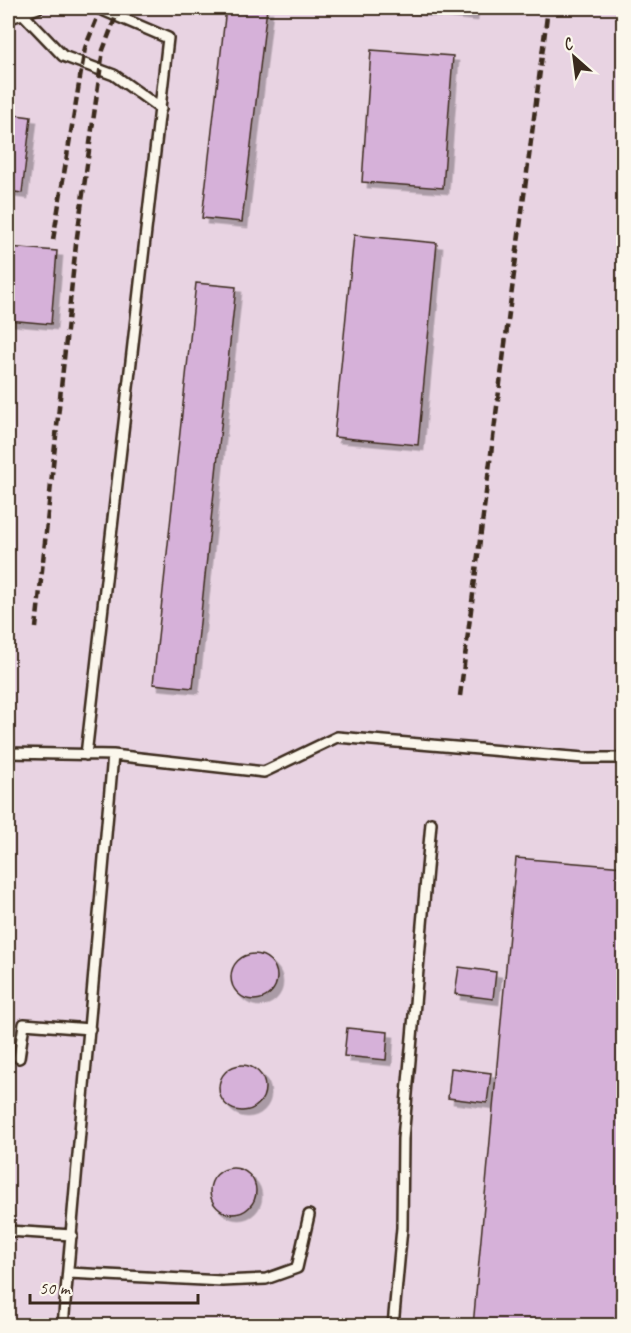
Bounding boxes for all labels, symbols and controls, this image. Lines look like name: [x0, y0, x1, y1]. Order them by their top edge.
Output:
north arrow: [544, 27, 604, 87]
text: С: [559, 33, 577, 55]
scale bar: [30, 1267, 198, 1305]
text: 50 m: [39, 1277, 72, 1299]

